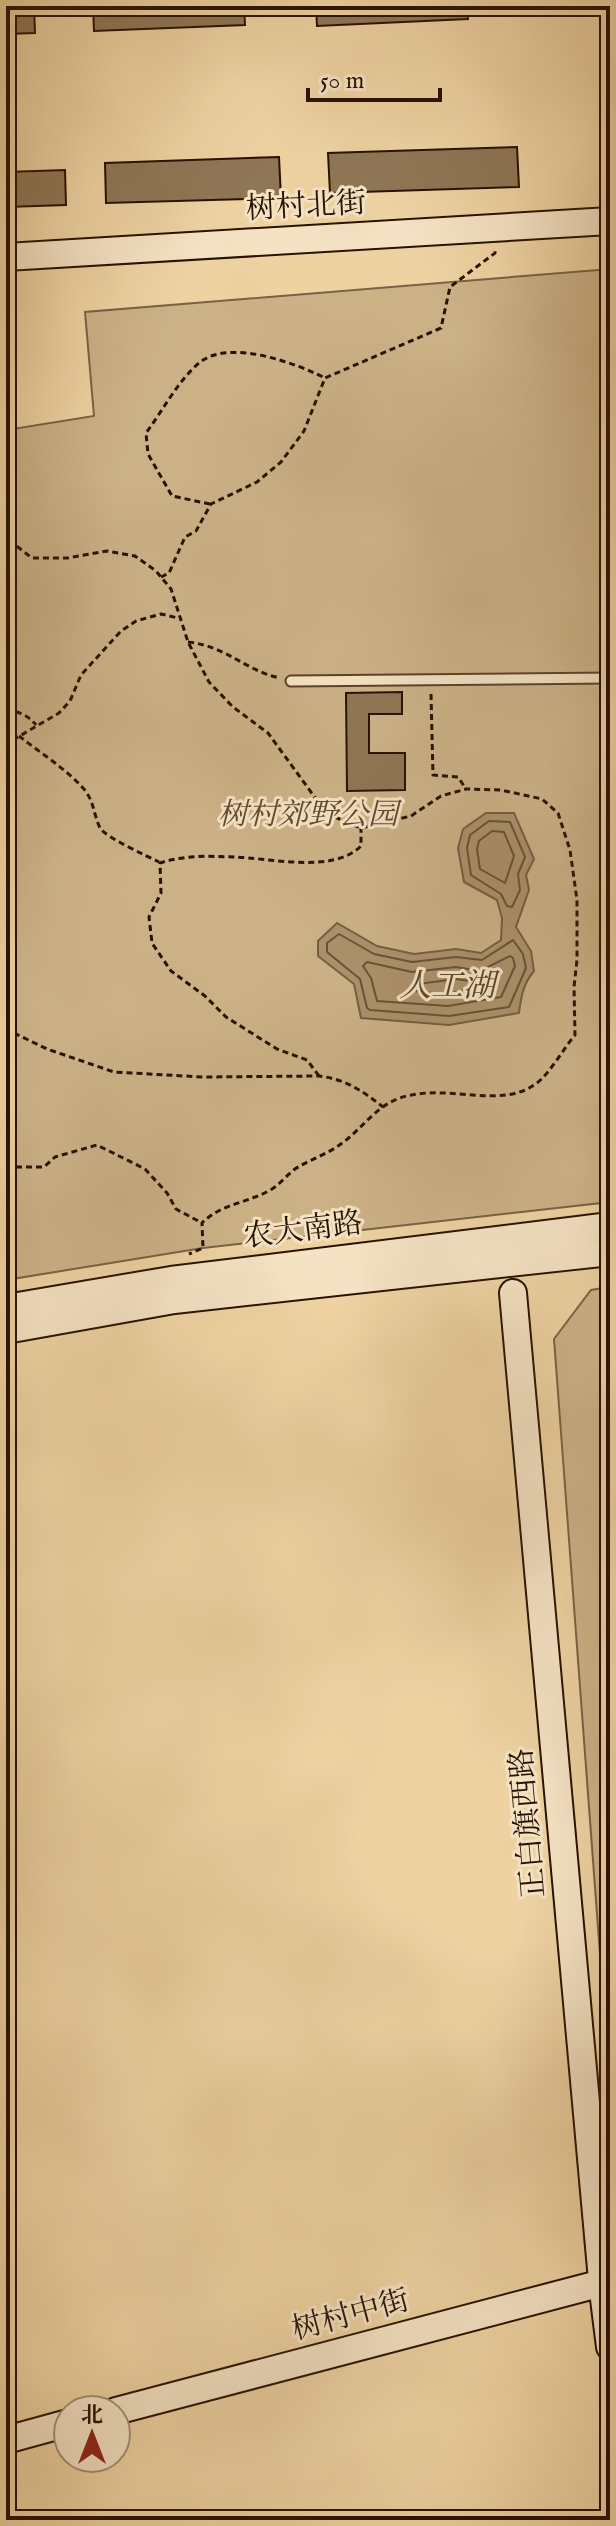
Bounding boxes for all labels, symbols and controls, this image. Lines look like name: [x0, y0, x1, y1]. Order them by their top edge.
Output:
scale bar: [308, 52, 440, 102]
text: 50 m: [320, 66, 364, 97]
street label: 树村北街: [245, 185, 367, 229]
park label: 树村郊野公园: [218, 797, 402, 835]
water label: 人工湖: [399, 967, 500, 1008]
street label: 农大南路: [241, 1205, 365, 1257]
street label: 正白旗西路: [504, 1747, 554, 1899]
street label: 树村中街: [288, 2282, 414, 2350]
north arrow: [52, 2394, 132, 2474]
text: 北: [81, 2402, 103, 2430]

